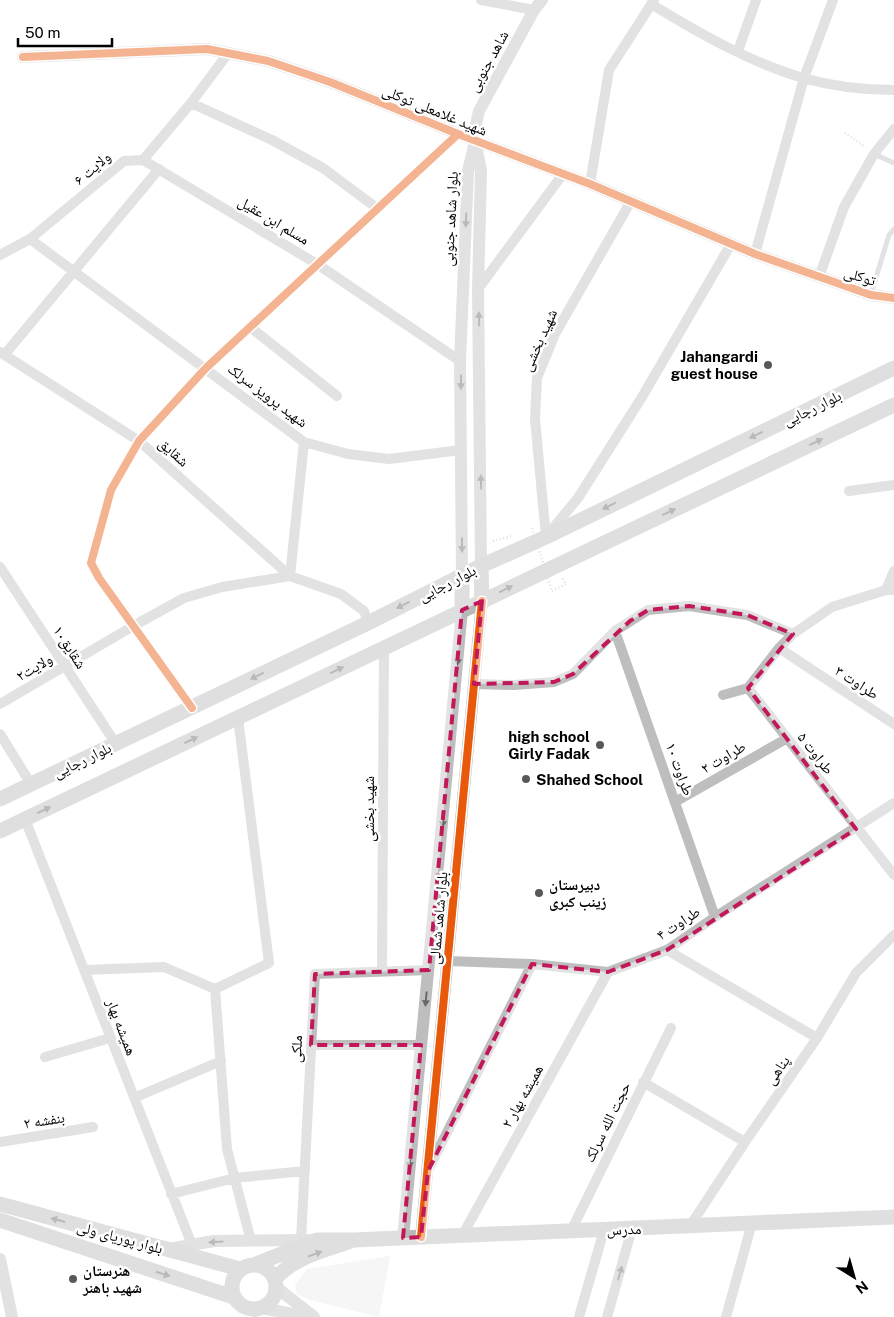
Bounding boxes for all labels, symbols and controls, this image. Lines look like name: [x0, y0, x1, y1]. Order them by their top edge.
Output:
scale bar: [18, 15, 111, 47]
text: 50 m: [25, 24, 60, 41]
street label: شاهد جنوبی: [464, 27, 514, 96]
street label: شهید غلامعلی توکلی: [379, 81, 490, 141]
street label: ولایت ۶: [70, 148, 114, 189]
street label: بلوار شاهد جنوبی: [439, 171, 463, 267]
street label: مسلم ابن عقیل: [234, 192, 313, 250]
one-way arrow: [461, 212, 469, 228]
street label: توکلی: [841, 263, 879, 291]
street label: شهید بخشی: [518, 306, 562, 374]
one-way arrow: [475, 311, 483, 327]
place label: Jahangardi guest house: [671, 348, 758, 382]
street label: شهید پرویز سرلک: [224, 359, 311, 432]
marker: Jahangardi guest house: [762, 359, 774, 371]
one-way arrow: [457, 374, 465, 390]
street label: بلوار رجایی: [780, 387, 845, 431]
one-way arrow: [749, 431, 763, 439]
street label: شقایق: [154, 434, 193, 471]
one-way arrow: [809, 438, 823, 446]
one-way arrow: [477, 474, 485, 490]
one-way arrow: [602, 502, 617, 510]
one-way arrow: [662, 507, 676, 515]
one-way arrow: [458, 537, 466, 553]
street label: بلوار رجایی: [415, 561, 480, 607]
one-way arrow: [499, 585, 514, 593]
one-way arrow: [396, 601, 410, 609]
street label: شقایق۱۰: [48, 622, 90, 673]
street label: ولایت۲: [13, 650, 56, 685]
one-way arrow: [454, 651, 462, 667]
street label: طراوت ۳: [831, 662, 882, 703]
one-way arrow: [330, 665, 344, 673]
one-way arrow: [250, 672, 264, 680]
place label: high school Girly Fadak: [508, 728, 590, 762]
street label: طراوت ۵: [794, 729, 838, 778]
one-way arrow: [184, 736, 198, 744]
street label: طراوت ۲: [698, 737, 749, 777]
street label: بلوار رجایی: [50, 739, 115, 783]
marker: high school Girly Fadak: [594, 739, 606, 751]
street label: طراوت ۱۰: [662, 740, 697, 798]
place label: Shahed School: [536, 771, 643, 788]
marker: Shahed School: [520, 773, 532, 785]
street label: شهید بخشی: [360, 776, 379, 842]
one-way arrow: [37, 806, 51, 814]
one-way arrow: [438, 813, 446, 829]
street label: بلوار شاهد شمالی: [425, 871, 453, 965]
place label: دبیرستان زینب کبری: [549, 876, 607, 911]
marker: دبیرستان زینب کبری: [533, 887, 545, 899]
street label: طراوت ۴: [653, 903, 704, 944]
one-way arrow: [422, 992, 430, 1008]
street label: همیشه بهار: [102, 995, 141, 1058]
street label: ملکی: [287, 1035, 307, 1063]
street label: پناهی: [761, 1052, 795, 1089]
street label: همیشه بهار ۲: [498, 1062, 547, 1131]
street label: حجت الله سرلک: [580, 1079, 635, 1165]
street label: بنفشه ۲: [22, 1108, 66, 1132]
one-way arrow: [406, 1154, 414, 1170]
one-way arrow: [50, 1216, 65, 1224]
street label: بلوار پوریای ولی: [75, 1217, 165, 1259]
street label: مدرس: [606, 1220, 642, 1240]
one-way arrow: [207, 1238, 223, 1246]
one-way arrow: [308, 1250, 323, 1257]
north arrow: [829, 1252, 879, 1302]
place label: هنرستان شهید باهنر: [82, 1262, 142, 1297]
one-way arrow: [616, 1265, 624, 1280]
one-way arrow: [155, 1270, 170, 1278]
marker: هنرستان شهید باهنر: [67, 1273, 79, 1285]
text: N: [853, 1278, 871, 1297]

